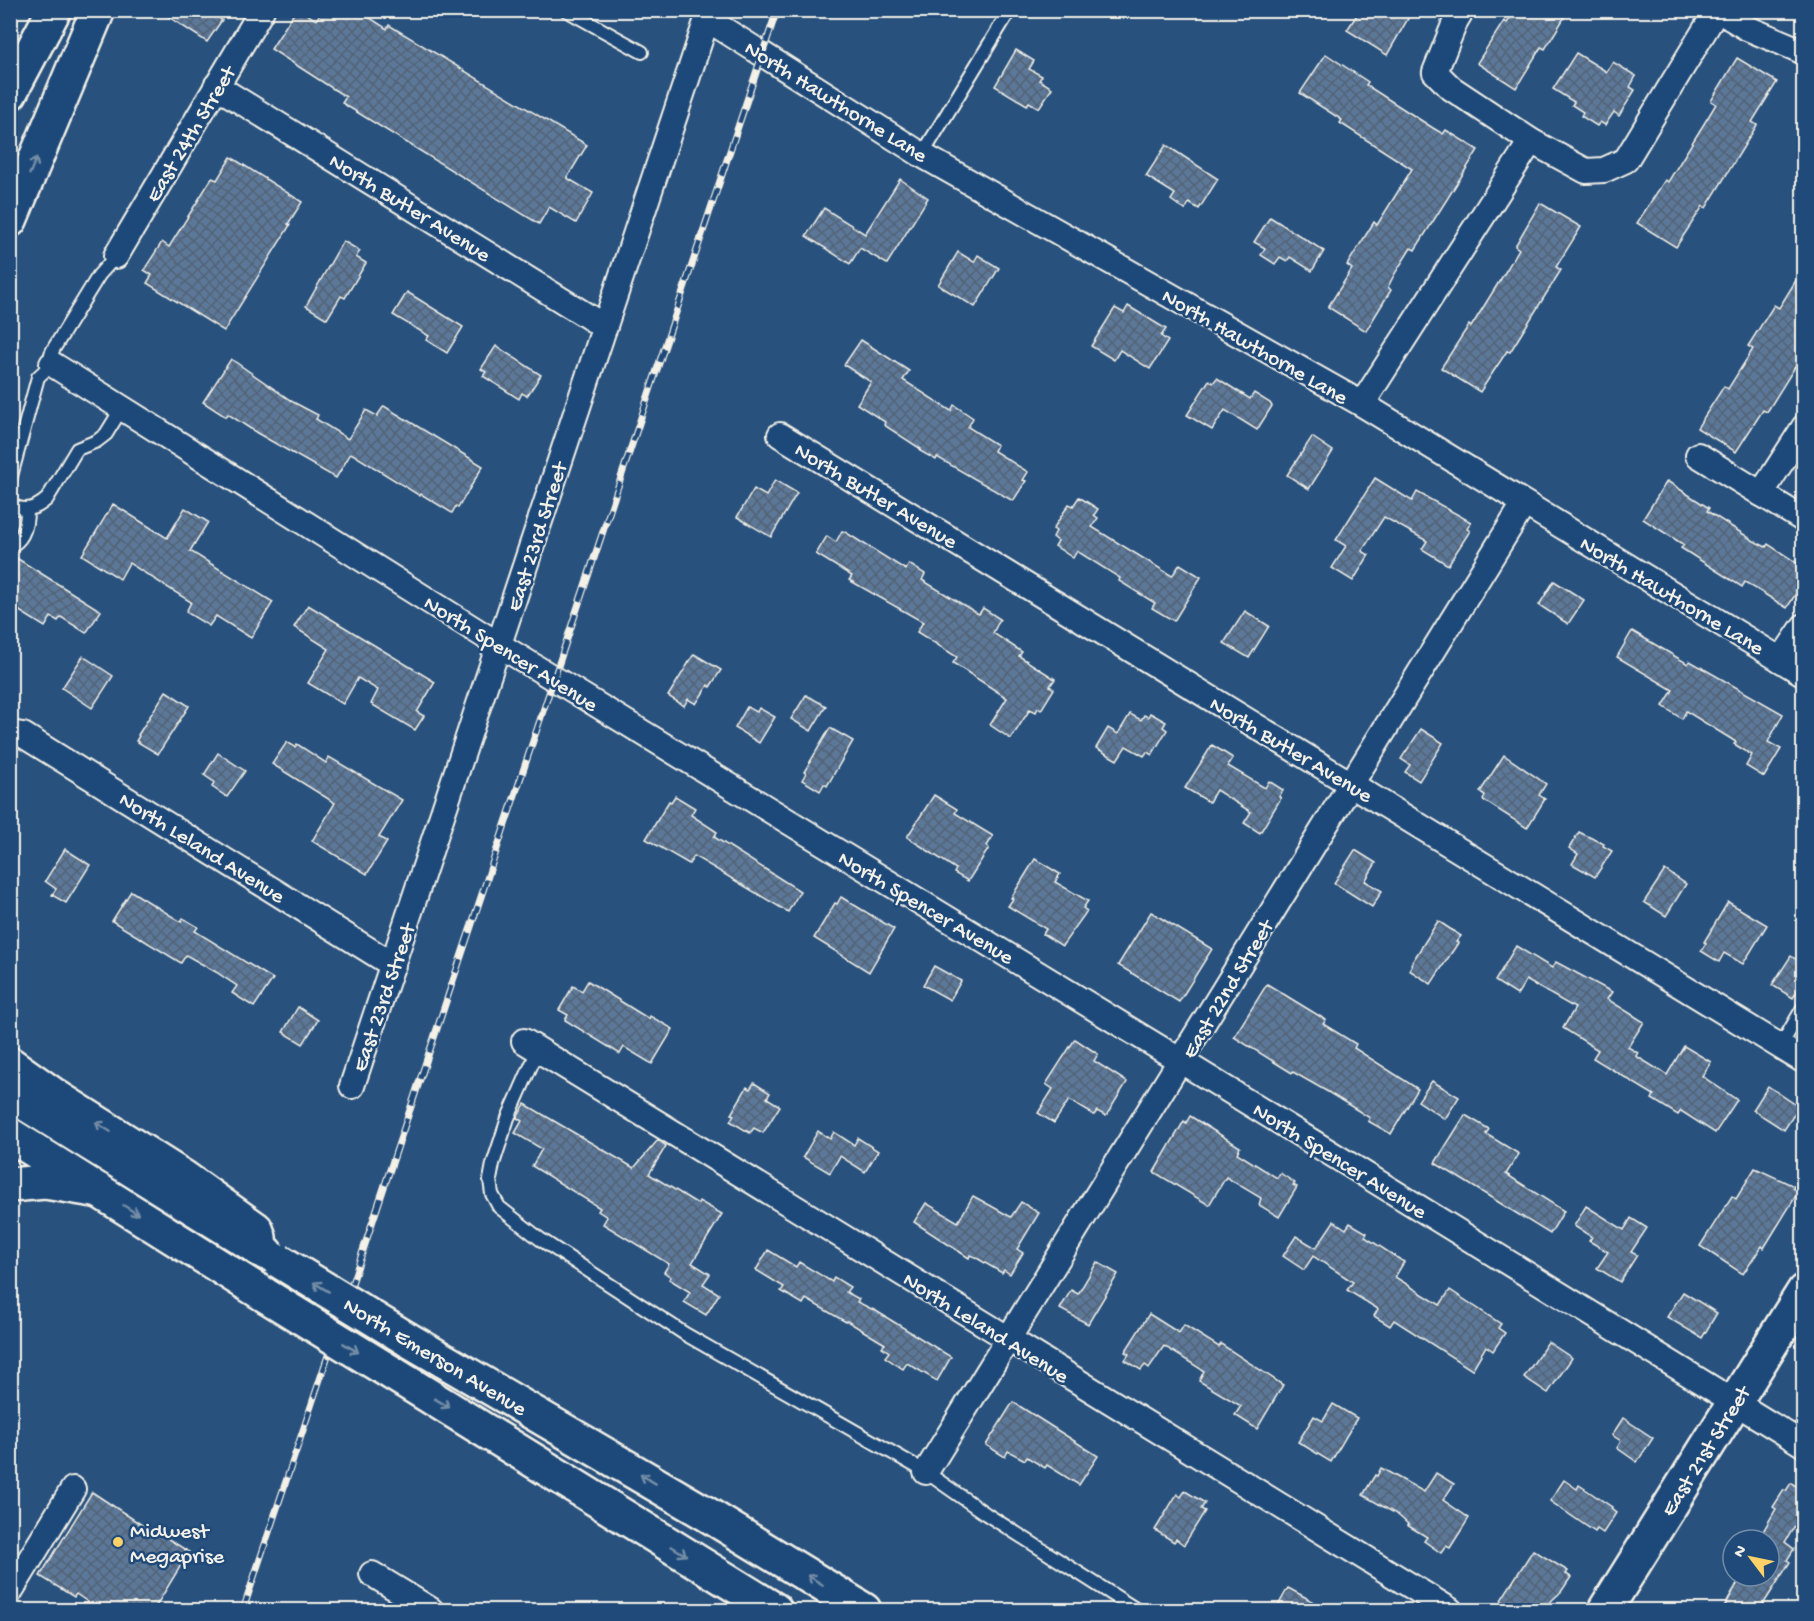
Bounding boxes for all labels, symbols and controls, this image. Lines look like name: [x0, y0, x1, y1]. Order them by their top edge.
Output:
street label: North Hawthorne Lane: [739, 37, 932, 171]
street label: East 24th Street: [142, 61, 244, 208]
street label: North Butler Avenue: [323, 149, 495, 270]
one-way arrow: [28, 157, 39, 175]
street label: North Hawthorne Lane: [1156, 285, 1352, 413]
street label: North Butler Avenue: [789, 439, 962, 557]
street label: East 23rd Street: [502, 458, 576, 615]
street label: North Hawthorne Lane: [1574, 532, 1768, 663]
street label: North Spencer Avenue: [418, 591, 602, 720]
street label: North Butler Avenue: [1204, 693, 1377, 811]
street label: North Leland Avenue: [113, 788, 289, 911]
street label: North Spencer Avenue: [832, 847, 1018, 973]
street label: East 22nd Street: [1178, 914, 1282, 1064]
street label: East 23rd Street: [348, 919, 424, 1076]
street label: North Spencer Avenue: [1247, 1098, 1431, 1227]
one-way arrow: [95, 1120, 112, 1133]
one-way arrow: [122, 1205, 139, 1217]
street label: North Leland Avenue: [897, 1268, 1073, 1391]
one-way arrow: [313, 1280, 330, 1292]
street label: North Emerson Avenue: [338, 1293, 531, 1424]
one-way arrow: [342, 1342, 359, 1354]
street label: East 21st Street: [1657, 1380, 1759, 1522]
one-way arrow: [433, 1398, 450, 1410]
one-way arrow: [640, 1473, 657, 1485]
place label: Midwest Megaprise: [130, 1520, 225, 1571]
north arrow: [1721, 1528, 1781, 1588]
marker: Midwest Megaprise: [111, 1535, 125, 1549]
text: N: [1730, 1542, 1752, 1561]
one-way arrow: [670, 1546, 687, 1558]
one-way arrow: [807, 1573, 824, 1585]

